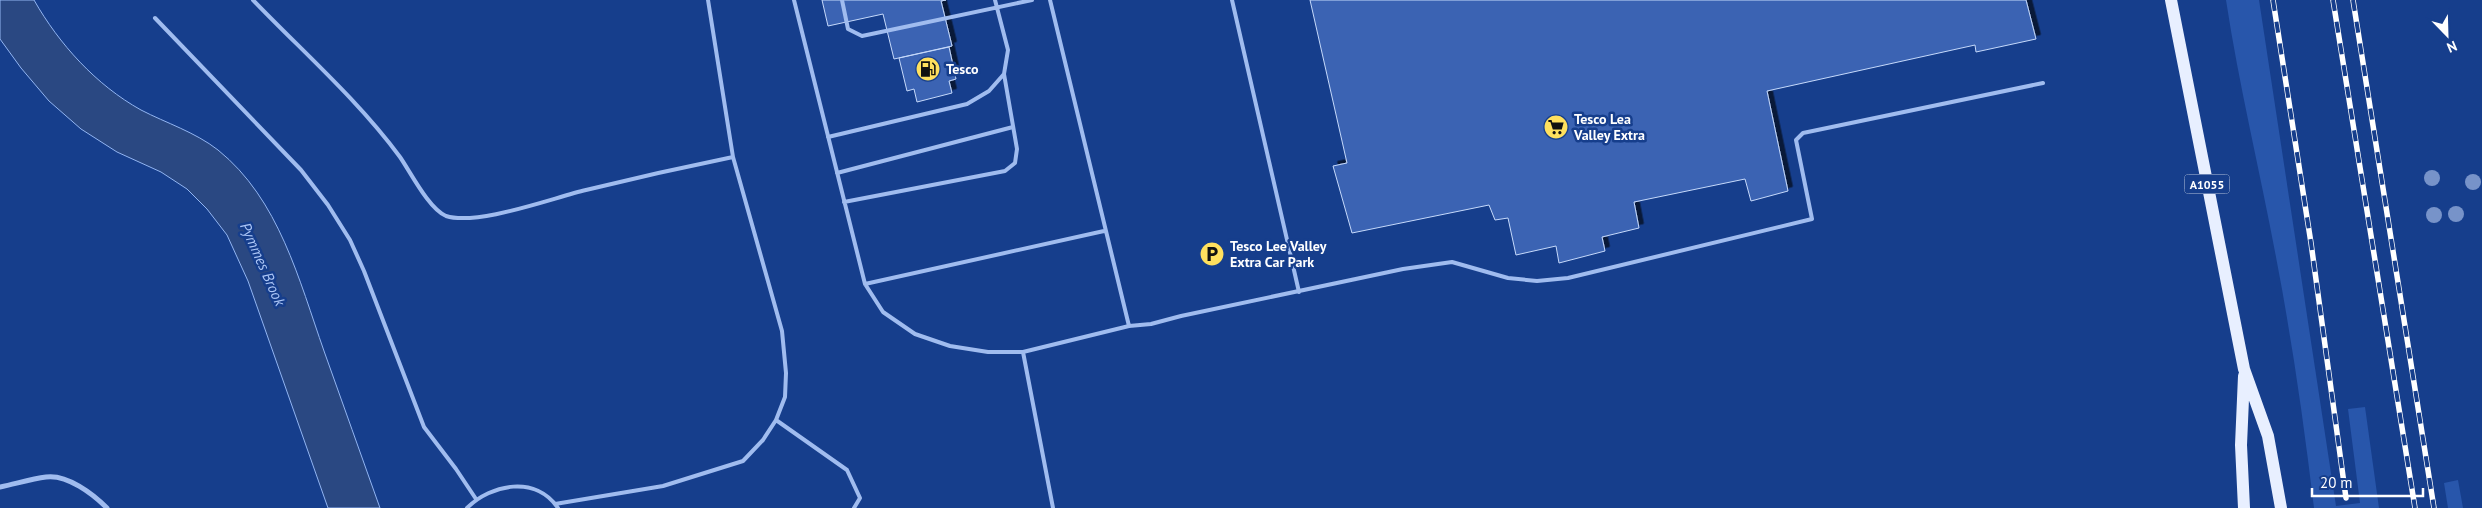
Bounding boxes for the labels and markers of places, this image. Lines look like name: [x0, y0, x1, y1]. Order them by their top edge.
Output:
fuel station icon: Tesco: [915, 56, 941, 82]
place label: Tesco: [946, 60, 979, 78]
place label: Tesco Lea Valley Extra: [1573, 110, 1645, 144]
supermarket icon: Tesco Lea Valley Extra: [1543, 114, 1569, 140]
place label: Tesco Lee Valley Extra Car Park: [1230, 237, 1327, 271]
parking icon: Tesco Lee Valley Extra Car Park: [1199, 241, 1225, 267]

